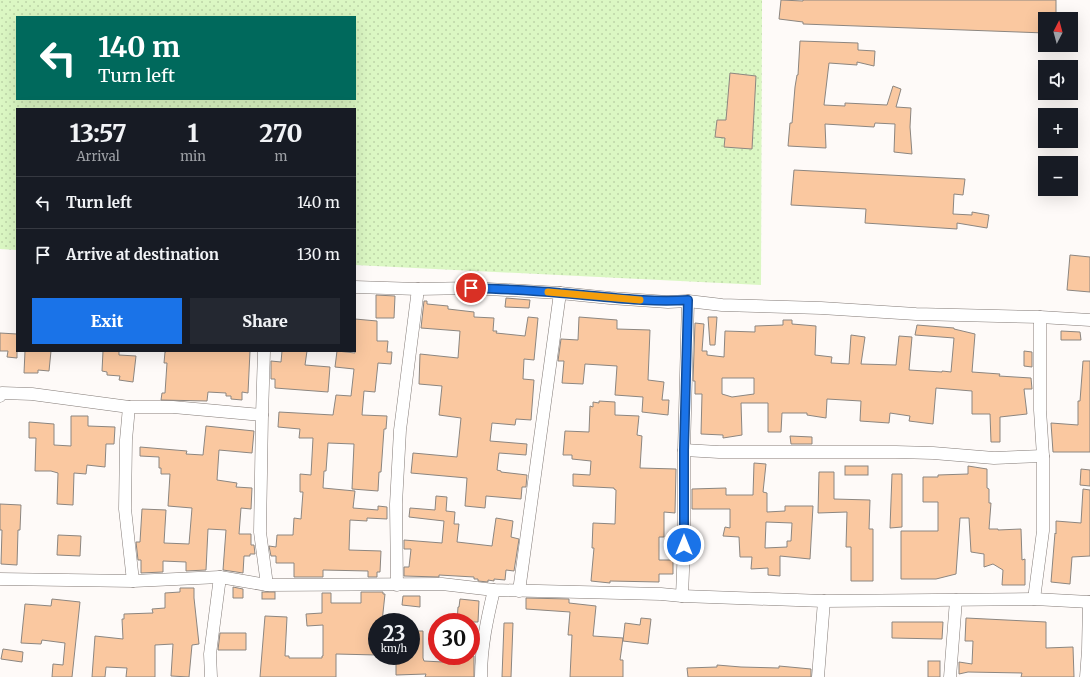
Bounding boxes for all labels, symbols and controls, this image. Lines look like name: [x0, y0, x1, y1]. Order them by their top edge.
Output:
north arrow: [1038, 12, 1078, 52]
map controls: [1038, 12, 1078, 196]
text: 140 m: [98, 29, 180, 65]
icon: left: [32, 32, 84, 84]
button: sound: [1038, 60, 1078, 100]
text: Turn left: [98, 64, 175, 87]
button: +: [1038, 108, 1078, 148]
text: 13:57: [69, 118, 127, 149]
text: 1: [187, 118, 199, 149]
text: 270: [259, 118, 303, 149]
text: Arrival: [76, 148, 120, 165]
text: min: [180, 148, 206, 165]
text: m: [274, 148, 287, 165]
button: −: [1038, 156, 1078, 196]
icon: left: [32, 192, 54, 214]
text: Turn left: [66, 193, 132, 212]
text: 140 m: [297, 193, 340, 212]
icon: arrive: [32, 244, 54, 266]
text: Arrive at destination: [66, 245, 219, 264]
text: 130 m: [297, 245, 340, 264]
pin: [454, 271, 488, 305]
icon: arrive: [460, 277, 482, 299]
button: Exit: [32, 298, 182, 344]
button: Share: [190, 298, 340, 344]
position arrow: [663, 524, 705, 566]
speed limit sign: 30: [428, 613, 480, 665]
text: 23: [383, 621, 405, 646]
text: km/h: [381, 642, 407, 655]

